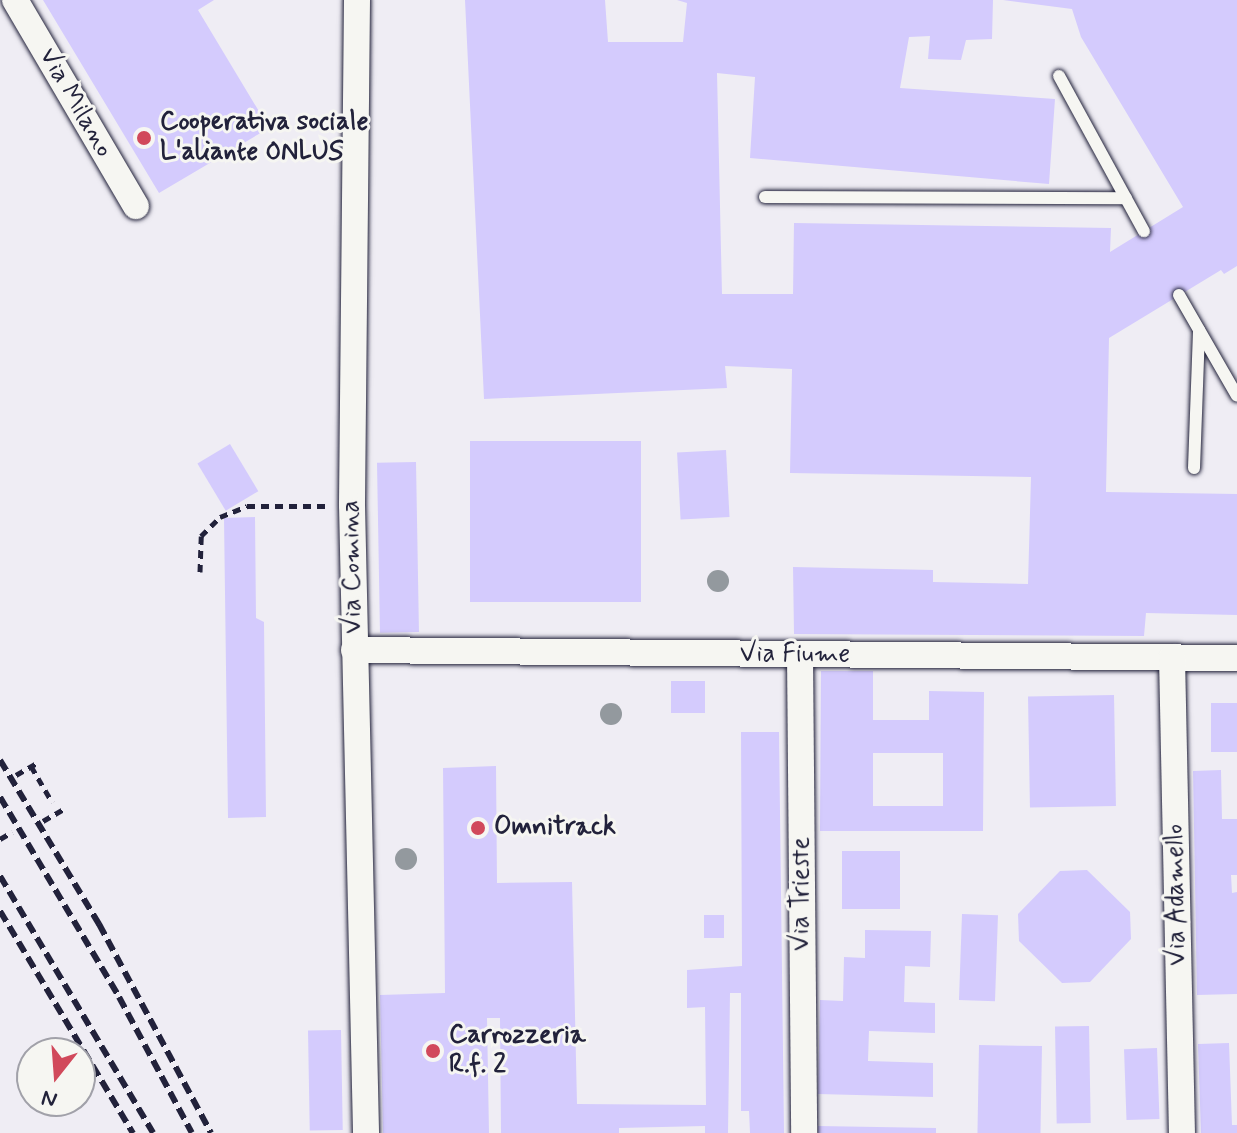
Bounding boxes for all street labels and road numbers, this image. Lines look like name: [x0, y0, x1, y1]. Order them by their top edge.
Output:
street label: Via Milano: [32, 43, 118, 163]
street label: Via Comina: [336, 498, 370, 636]
street label: Via Fiume: [741, 639, 849, 671]
street label: Via Adamello: [1160, 823, 1194, 967]
street label: Via Trieste: [786, 837, 818, 951]

